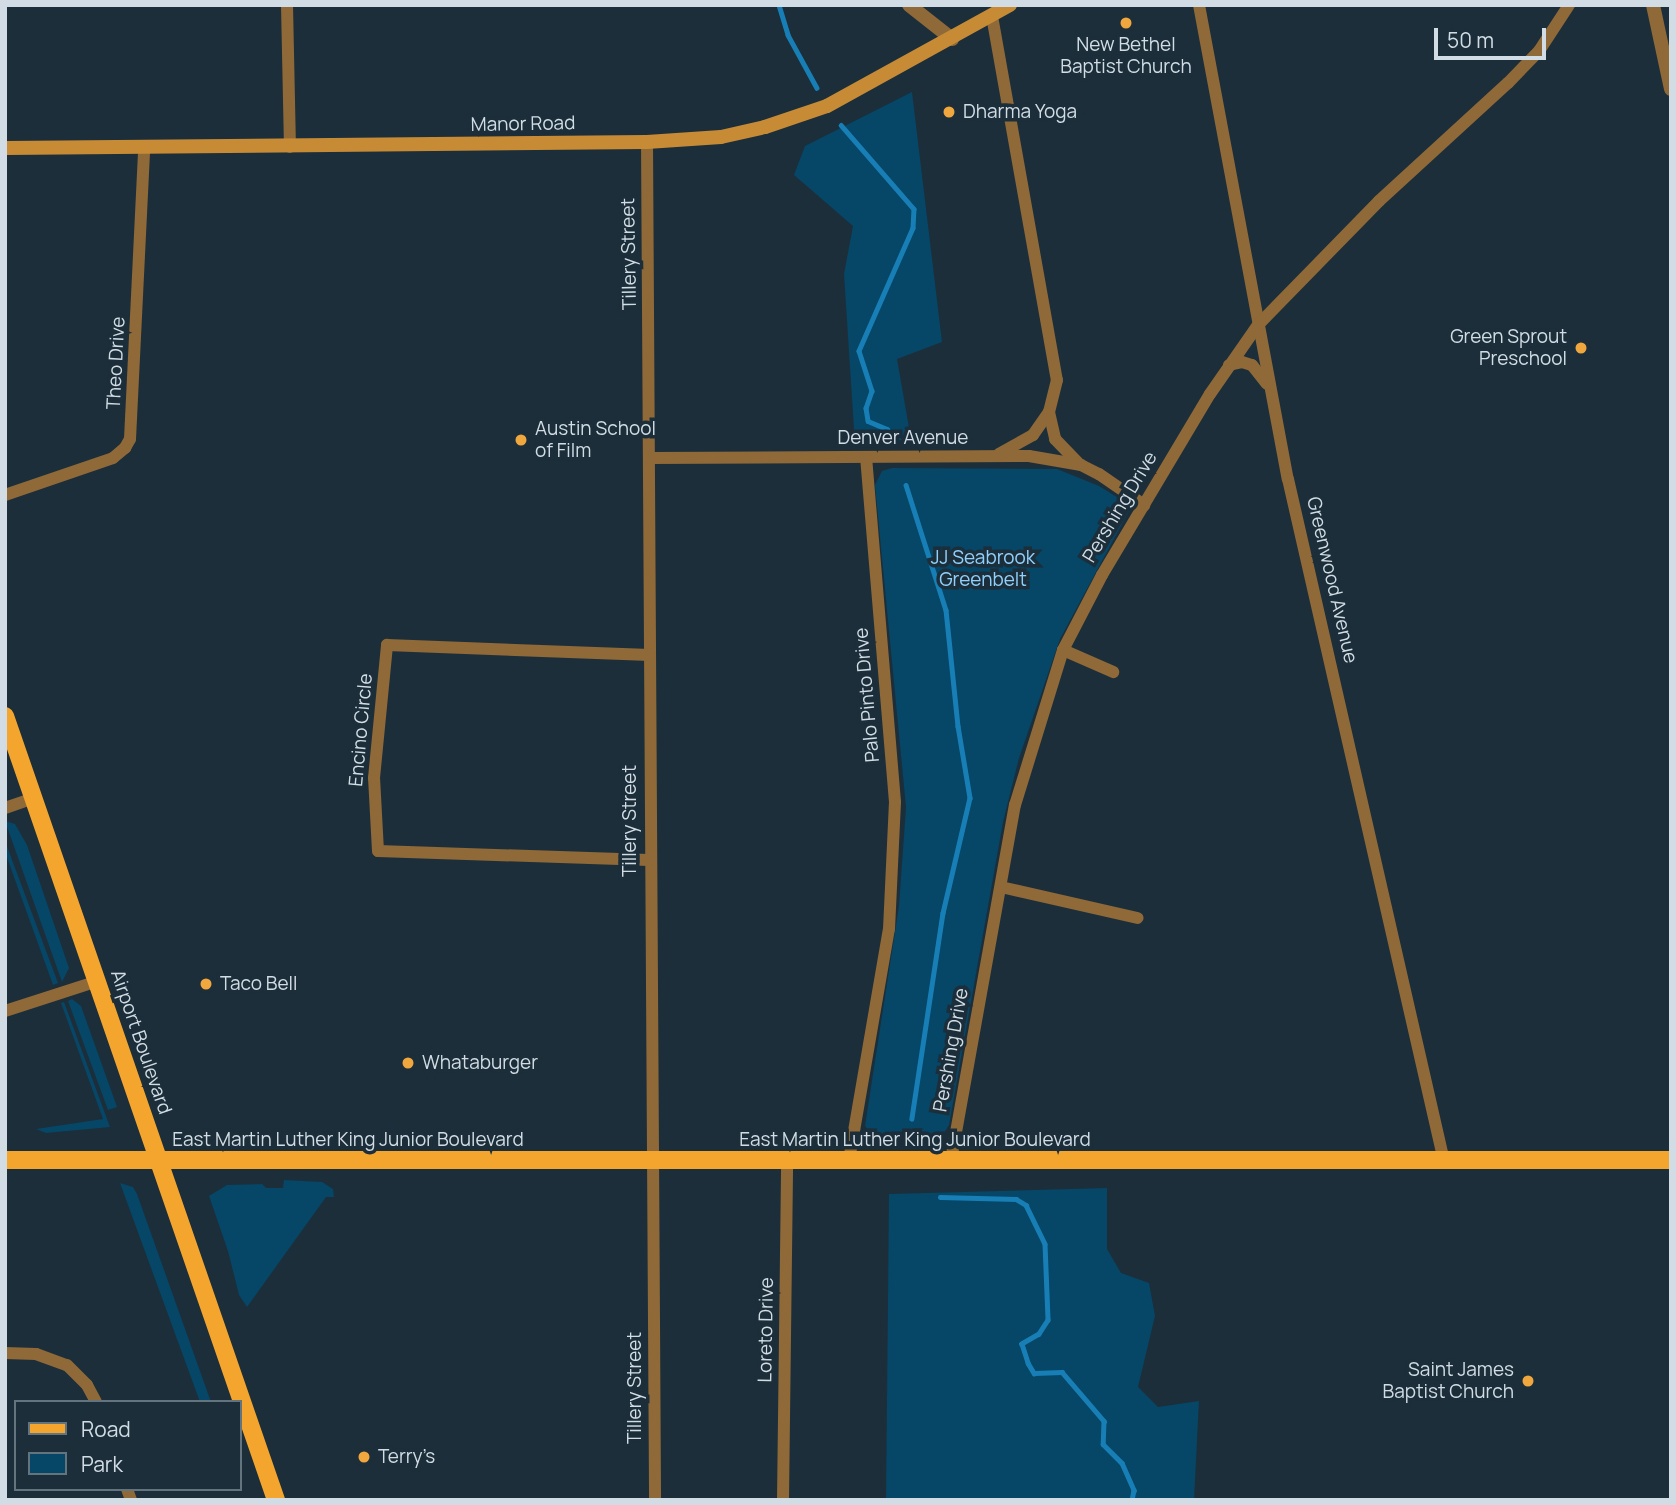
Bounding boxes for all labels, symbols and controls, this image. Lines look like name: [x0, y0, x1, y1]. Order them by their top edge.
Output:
scale bar: [1438, 14, 1550, 58]
marker: New Bethel Baptist Church: [1118, 15, 1134, 31]
text: 50 m: [1447, 26, 1494, 54]
place label: New Bethel Baptist Church: [1060, 34, 1192, 78]
place label: Dharma Yoga: [963, 101, 1077, 123]
marker: Dharma Yoga: [941, 104, 957, 120]
street label: Manor Road: [470, 112, 576, 136]
street label: Tillery Street: [617, 198, 641, 310]
street label: Theo Drive: [102, 316, 130, 410]
place label: Green Sprout Preschool: [1450, 326, 1567, 370]
marker: Green Sprout Preschool: [1573, 340, 1589, 356]
place label: Austin School of Film: [535, 418, 656, 462]
street label: Denver Avenue: [838, 427, 968, 449]
marker: Austin School of Film: [513, 432, 529, 448]
street label: Pershing Drive: [1078, 447, 1162, 567]
street label: Greenwood Avenue: [1302, 495, 1362, 665]
park label: JJ Seabrook Greenbelt: [931, 547, 1035, 591]
street label: Palo Pinto Drive: [850, 627, 884, 763]
street label: Encino Circle: [345, 672, 377, 788]
street label: Tillery Street: [619, 765, 641, 877]
street label: Airport Boulevard: [106, 967, 176, 1117]
place label: Taco Bell: [220, 973, 297, 995]
marker: Taco Bell: [198, 976, 214, 992]
street label: Pershing Drive: [929, 986, 973, 1114]
place label: Whataburger: [422, 1052, 538, 1074]
marker: Whataburger: [400, 1055, 416, 1071]
street label: East Martin Luther King Junior Boulevard: [172, 1129, 524, 1151]
street label: East Martin Luther King Junior Boulevard: [739, 1129, 1091, 1151]
street label: Loreto Drive: [754, 1277, 778, 1383]
street label: Tillery Street: [624, 1332, 646, 1444]
place label: Saint James Baptist Church: [1382, 1359, 1514, 1403]
marker: Saint James Baptist Church: [1520, 1373, 1536, 1389]
legend: [14, 1400, 242, 1491]
text: Road: [81, 1415, 131, 1443]
place label: Terry’s: [378, 1446, 435, 1468]
marker: Terry’s: [356, 1449, 372, 1465]
text: Park: [81, 1450, 123, 1478]

